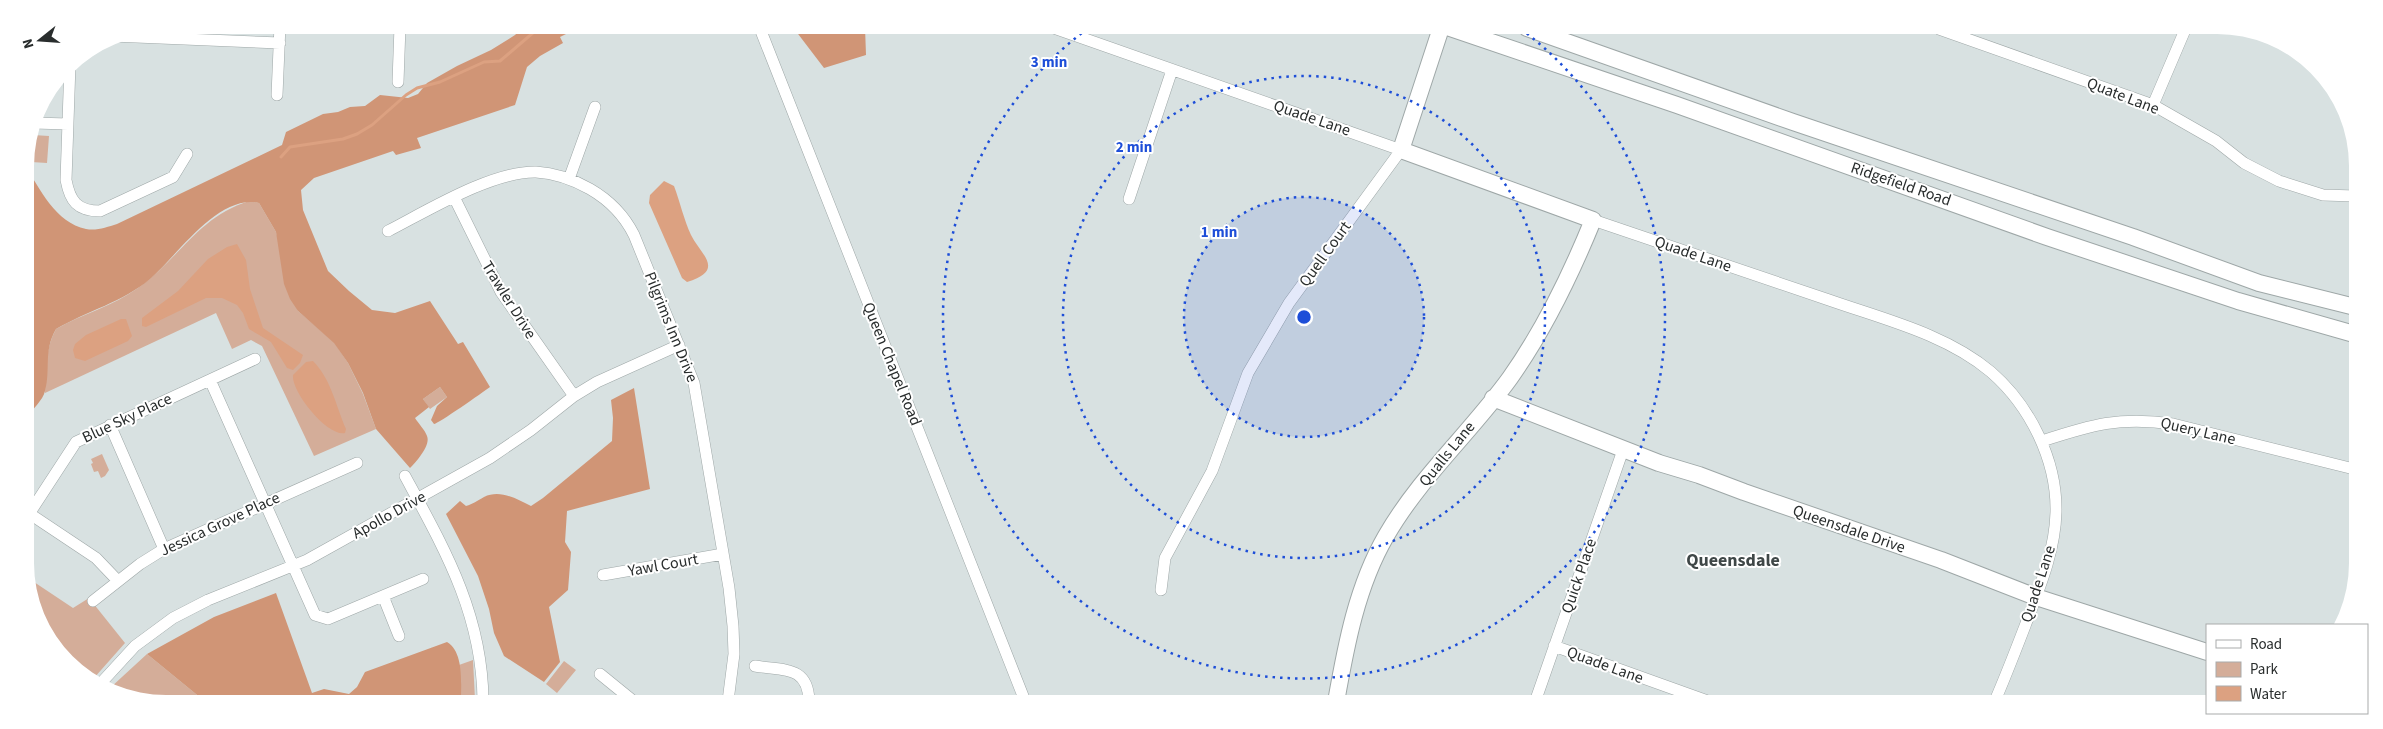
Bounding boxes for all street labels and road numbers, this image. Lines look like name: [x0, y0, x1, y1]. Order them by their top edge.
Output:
street label: Quate Lane: [2084, 72, 2162, 120]
street label: Quade Lane: [1271, 95, 1353, 141]
street label: Ridgefield Road: [1848, 157, 1954, 211]
street label: Quell Court: [1294, 216, 1357, 291]
street label: Quade Lane: [1652, 231, 1734, 277]
street label: Trawler Drive: [476, 257, 542, 343]
street label: Pilgrims Inn Drive: [639, 268, 703, 386]
street label: Queen Chapel Road: [857, 299, 927, 429]
street label: Blue Sky Place: [79, 388, 175, 448]
street label: Query Lane: [2158, 412, 2238, 450]
street label: Qualls Lane: [1414, 417, 1480, 491]
street label: Apollo Drive: [348, 486, 430, 544]
street label: Jessica Grove Place: [156, 487, 284, 561]
street label: Queensdale Drive: [1790, 499, 1908, 559]
street label: Quick Place: [1556, 536, 1602, 616]
street label: Quade Lane: [2015, 543, 2061, 625]
street label: Yawl Court: [625, 548, 700, 582]
street label: Quade Lane: [1564, 641, 1646, 689]

